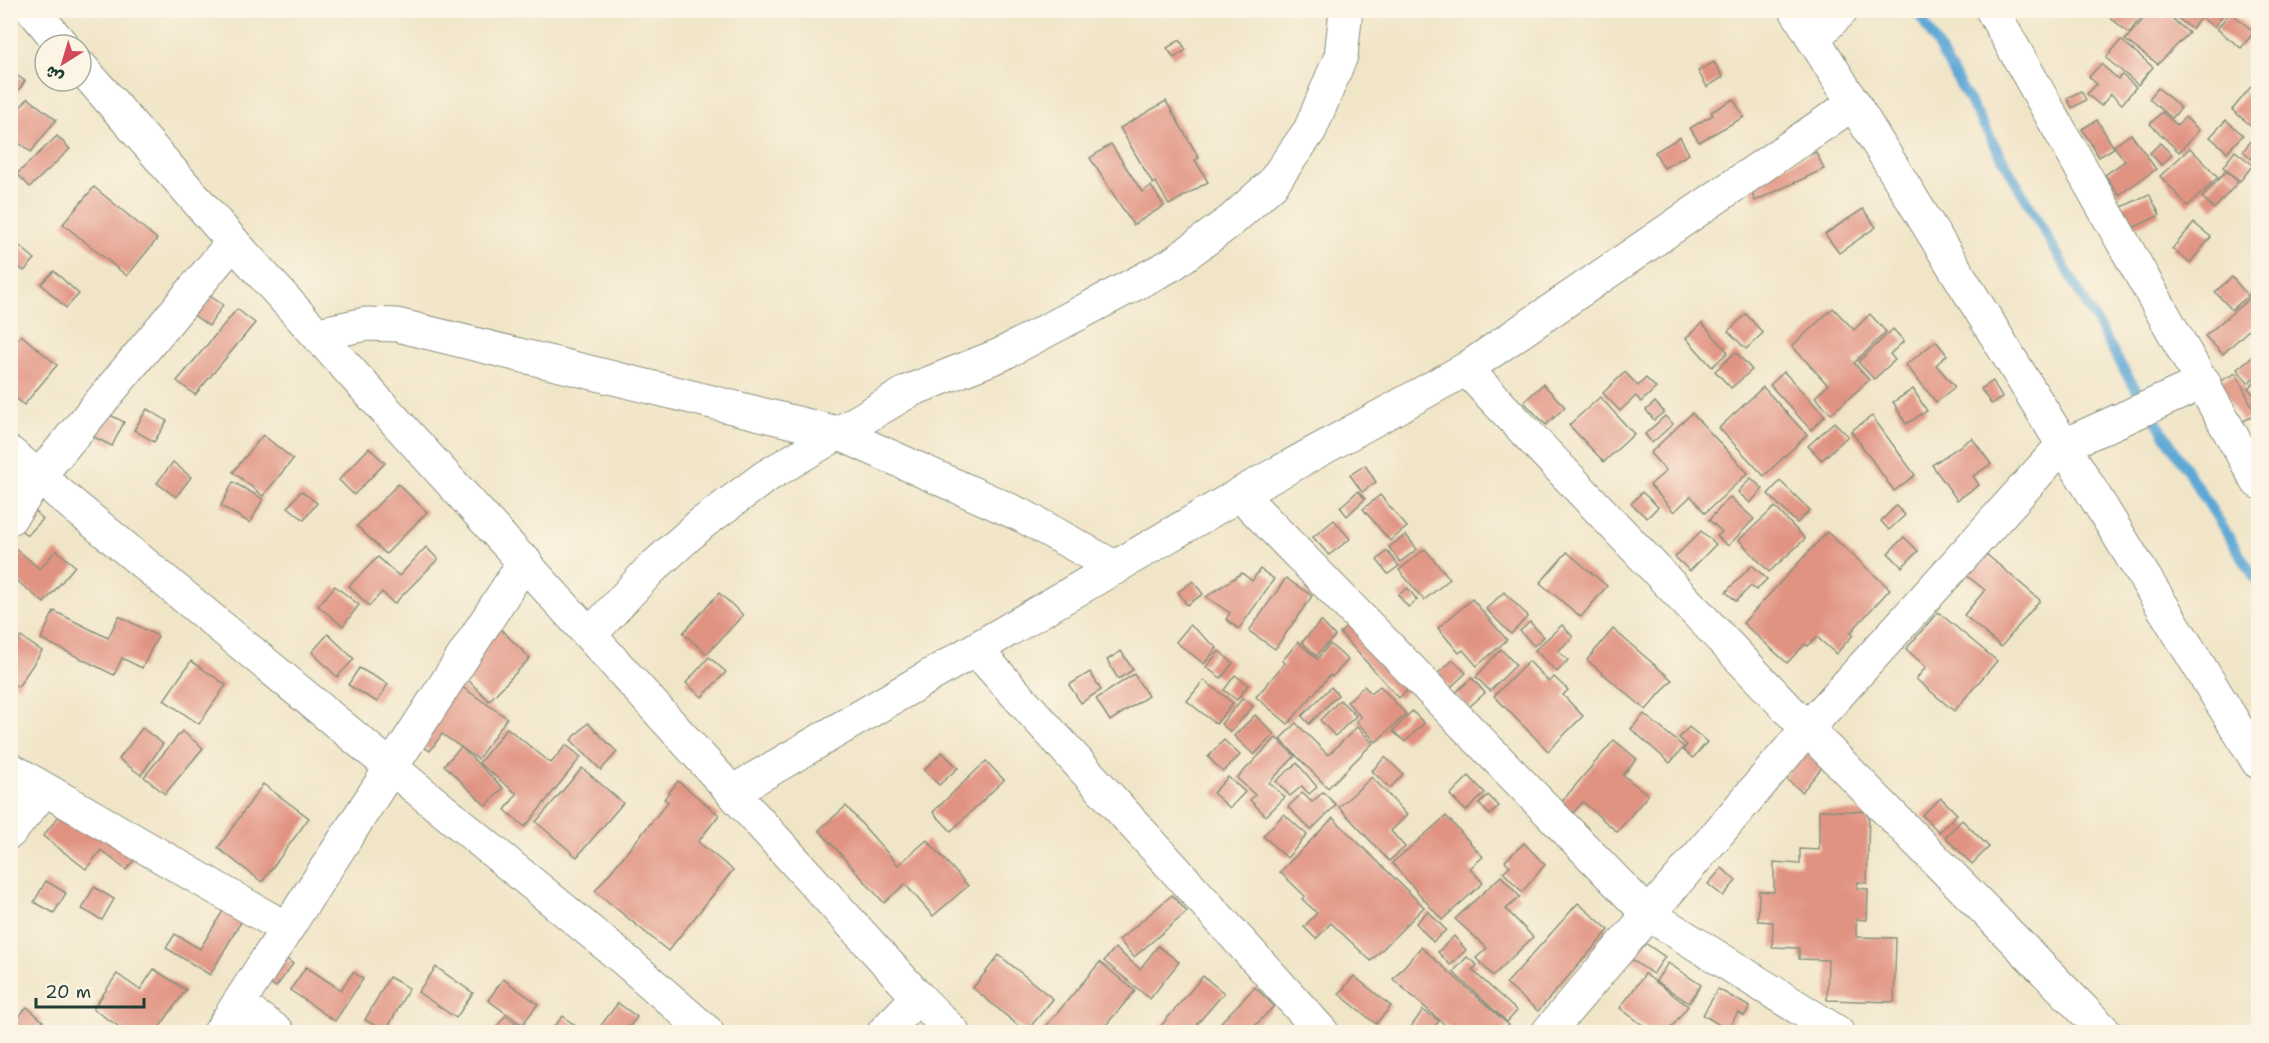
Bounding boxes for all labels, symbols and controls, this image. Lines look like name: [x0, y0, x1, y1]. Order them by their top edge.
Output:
north arrow: [33, 33, 93, 93]
text: ش: [41, 61, 68, 88]
scale bar: [36, 971, 144, 1009]
text: 20 m: [45, 980, 91, 1004]

